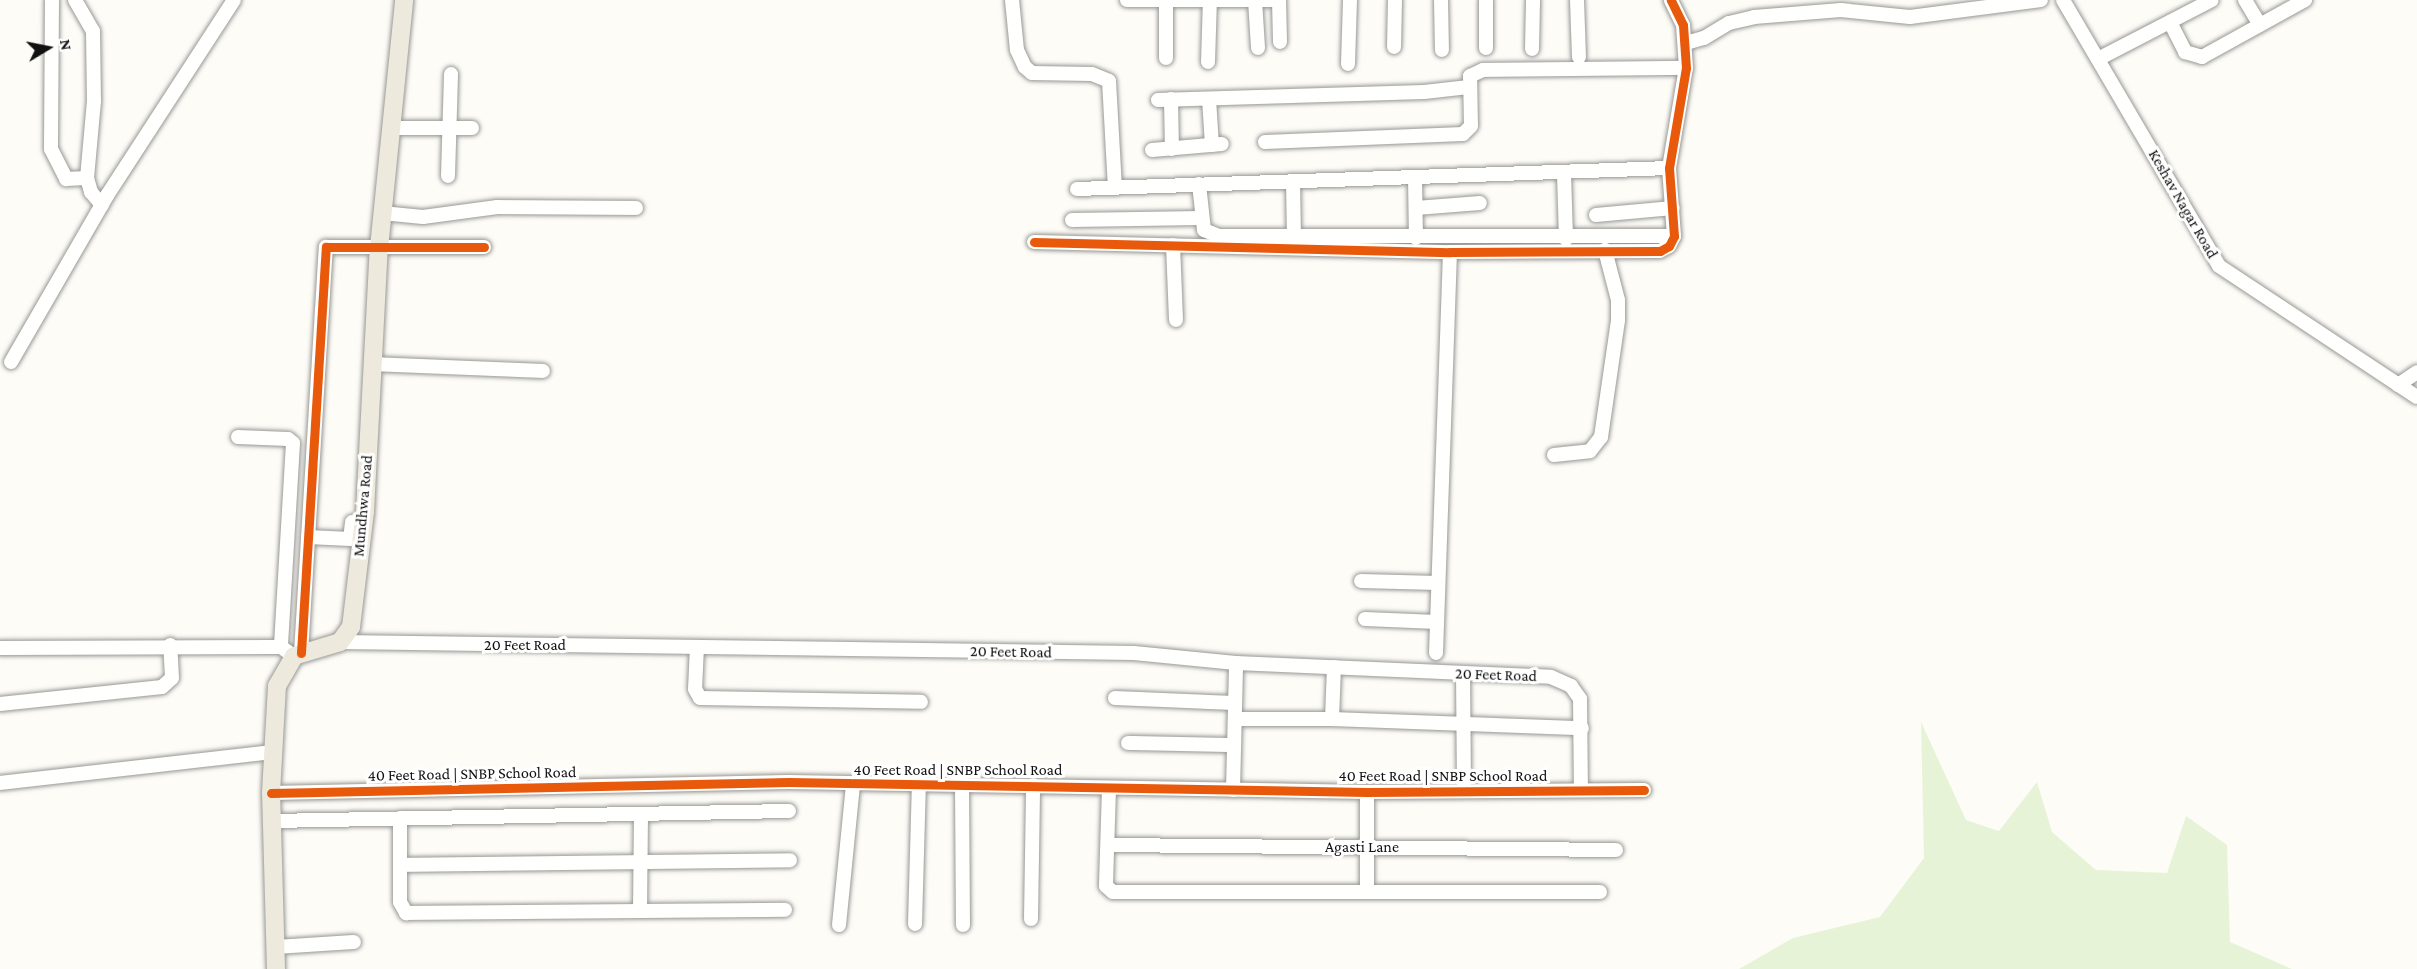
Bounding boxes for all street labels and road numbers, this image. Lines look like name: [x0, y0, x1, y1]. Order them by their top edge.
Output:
street label: Keshav Nagar Road: [2144, 146, 2222, 262]
street label: Mundhwa Road: [349, 454, 377, 558]
street label: 20 Feet Road: [484, 635, 566, 655]
street label: 20 Feet Road: [970, 642, 1052, 662]
street label: 20 Feet Road: [1455, 664, 1537, 686]
street label: 40 Feet Road | SNBP School Road: [854, 760, 1062, 780]
street label: 40 Feet Road | SNBP School Road: [367, 763, 577, 785]
street label: 40 Feet Road | SNBP School Road: [1339, 766, 1547, 786]
street label: Agasti Lane: [1325, 837, 1399, 857]

